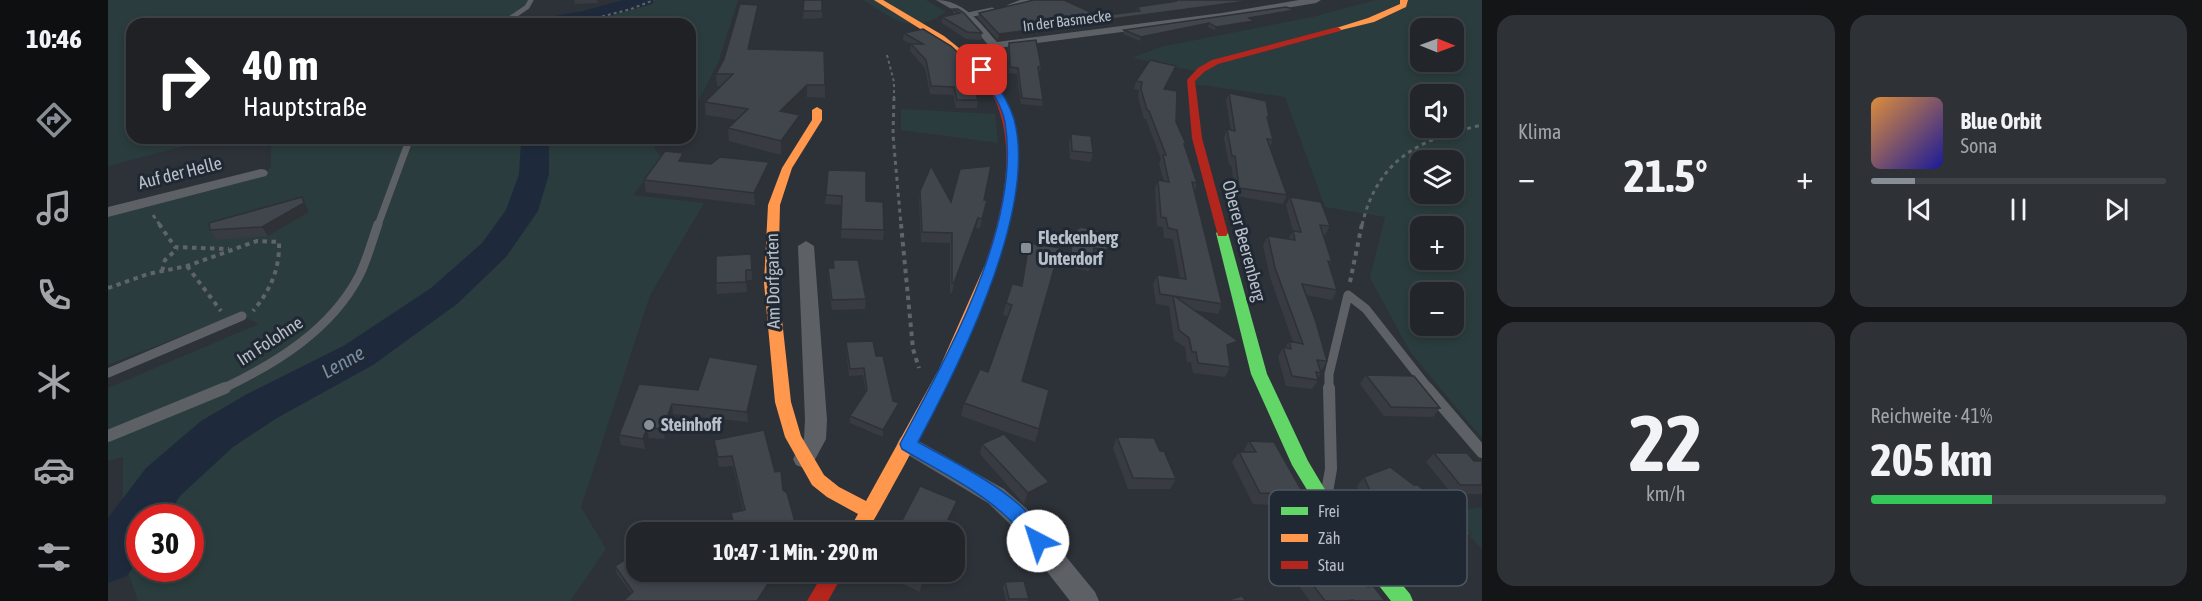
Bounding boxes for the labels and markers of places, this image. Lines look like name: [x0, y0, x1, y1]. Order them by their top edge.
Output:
pin: [956, 44, 1007, 95]
place label: Fleckenberg Unterdorf: [1038, 227, 1119, 269]
marker: Fleckenberg Unterdorf: [1019, 241, 1033, 255]
place label: Steinhoff: [661, 414, 722, 435]
marker: Steinhoff: [642, 418, 656, 432]

